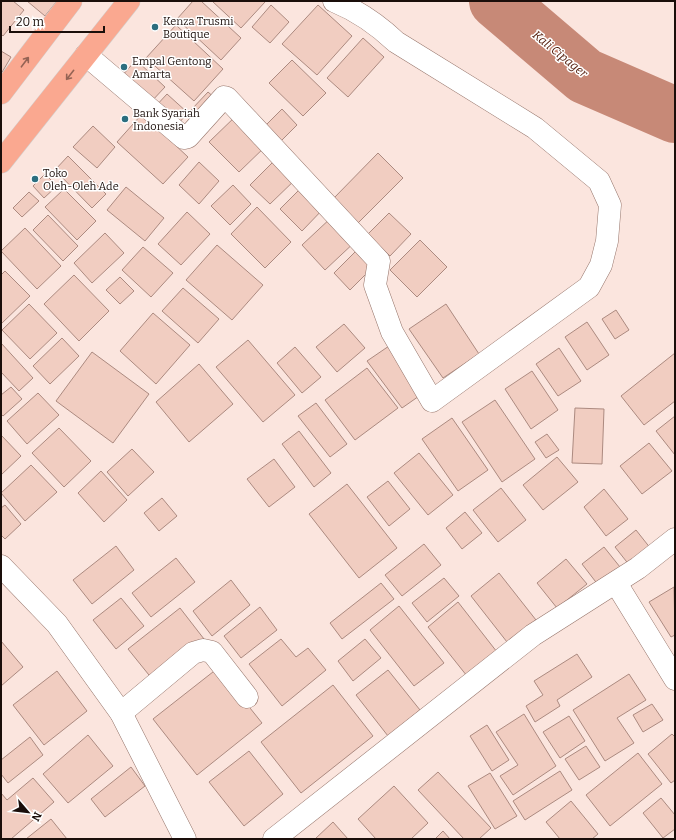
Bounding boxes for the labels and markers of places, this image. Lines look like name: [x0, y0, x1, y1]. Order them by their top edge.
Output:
place label: Kenza Trusmi Boutique: [163, 15, 234, 41]
marker: Kenza Trusmi Boutique: [150, 22, 160, 32]
place label: Empal Gentong Amarta: [132, 55, 212, 81]
marker: Empal Gentong Amarta: [119, 62, 129, 72]
place label: Bank Syariah Indonesia: [133, 107, 200, 133]
marker: Bank Syariah Indonesia: [120, 114, 130, 124]
place label: Toko Oleh-Oleh Ade: [43, 167, 119, 193]
marker: Toko Oleh-Oleh Ade: [30, 174, 40, 184]

